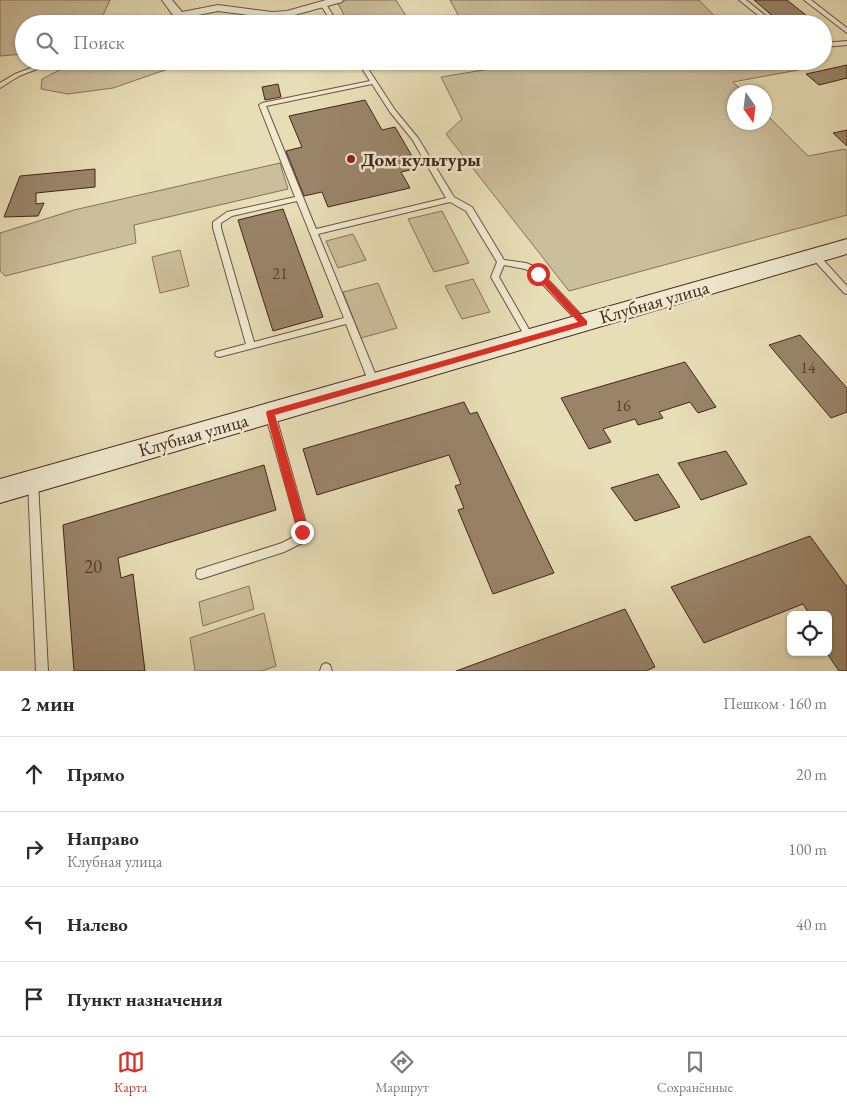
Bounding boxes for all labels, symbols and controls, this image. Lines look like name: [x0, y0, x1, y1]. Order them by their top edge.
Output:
search box: [15, 15, 832, 70]
icon: search: [33, 29, 61, 57]
text: Поиск: [73, 30, 125, 55]
north arrow: [727, 85, 772, 130]
place label: Дом культуры: [361, 147, 481, 172]
marker: Дом культуры: [345, 153, 357, 165]
house number: 21: [272, 263, 288, 284]
route start: [527, 263, 550, 286]
street label: Клубная улица: [596, 274, 712, 330]
house number: 14: [800, 357, 816, 378]
house number: 16: [615, 395, 631, 416]
street label: Клубная улица: [135, 407, 251, 463]
route end: [291, 521, 314, 544]
house number: 20: [84, 554, 102, 579]
map controls: [787, 611, 832, 656]
button: locate: [787, 611, 832, 656]
text: 2 мин: [20, 690, 75, 717]
text: Пешком · 160 m: [723, 693, 827, 714]
icon: ahead: [20, 760, 48, 788]
text: Прямо: [67, 762, 125, 787]
text: 20 m: [796, 764, 827, 785]
text: Направо: [67, 826, 139, 851]
icon: right: [20, 835, 48, 863]
text: 100 m: [788, 839, 827, 860]
text: Клубная улица: [67, 851, 162, 872]
icon: left: [20, 910, 48, 938]
text: Налево: [67, 912, 128, 937]
text: 40 m: [796, 914, 827, 935]
icon: arrive: [20, 985, 48, 1013]
text: Пункт назначения: [67, 987, 223, 1012]
tab: Карта: [114, 1048, 147, 1096]
tab: Маршрут: [375, 1048, 429, 1096]
tab: Сохранённые: [657, 1048, 733, 1096]

